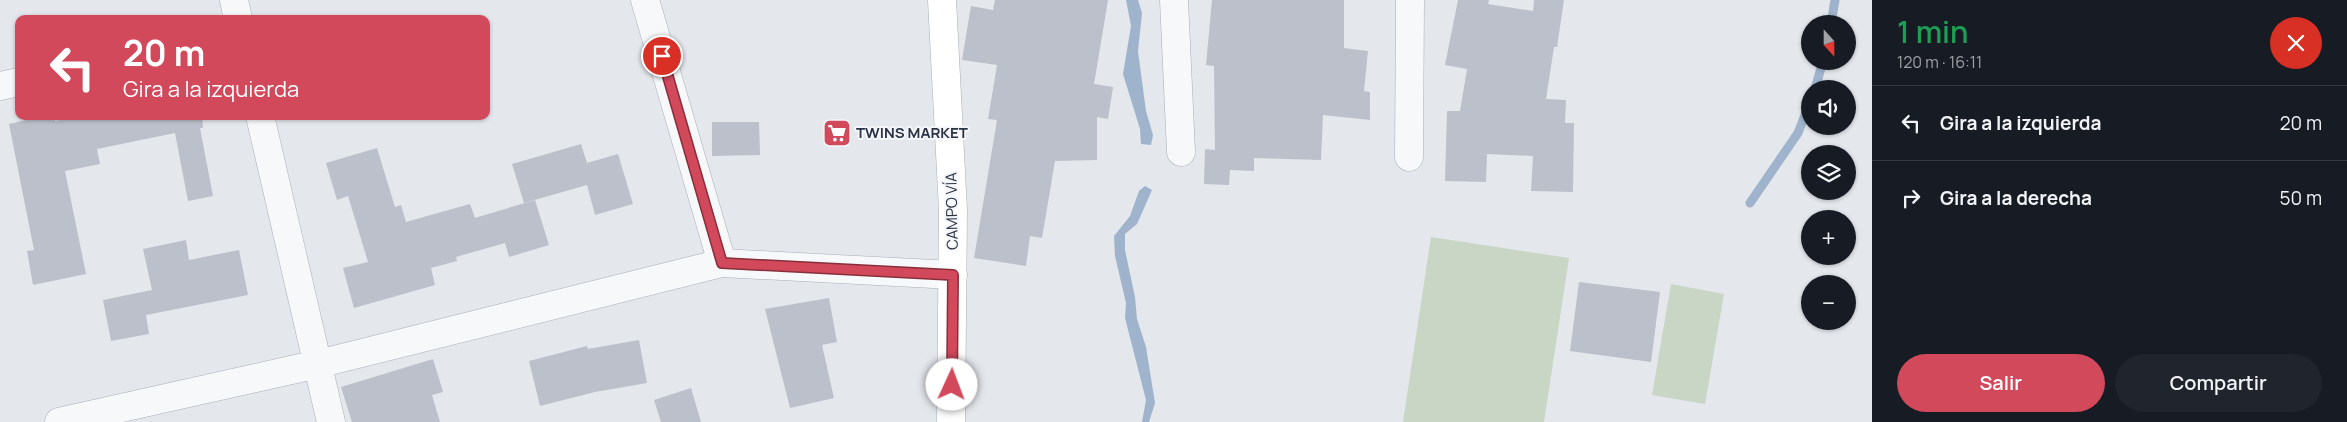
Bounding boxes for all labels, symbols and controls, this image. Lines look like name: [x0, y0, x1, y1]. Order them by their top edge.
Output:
text: 1 min: [1897, 11, 1969, 52]
north arrow: [1801, 15, 1856, 70]
map controls: [1801, 15, 1856, 330]
button: close: [2270, 17, 2322, 69]
text: 20 m: [123, 29, 205, 77]
icon: left: [40, 35, 105, 100]
pin: [641, 35, 683, 77]
icon: arrive: [648, 42, 676, 70]
text: 120 m · 16:11: [1897, 51, 1982, 73]
text: Gira a la izquierda: [123, 74, 299, 104]
button: sound: [1801, 80, 1856, 135]
icon: left: [1897, 109, 1925, 137]
text: Gira a la izquierda: [1940, 110, 2101, 136]
text: 20 m: [2280, 110, 2322, 136]
supermarket icon: TWINS MARKET: [822, 118, 852, 148]
place label: TWINS MARKET: [856, 122, 968, 143]
button: layers: [1801, 145, 1856, 200]
street label: CAMPO VÍA: [940, 172, 963, 250]
icon: right: [1897, 184, 1925, 212]
text: Gira a la derecha: [1940, 185, 2092, 211]
text: 50 m: [2280, 185, 2322, 211]
button: +: [1801, 210, 1856, 265]
button: −: [1801, 275, 1856, 330]
button: Salir: [1897, 354, 2105, 412]
button: Compartir: [2115, 354, 2322, 412]
position arrow: [925, 358, 977, 410]

